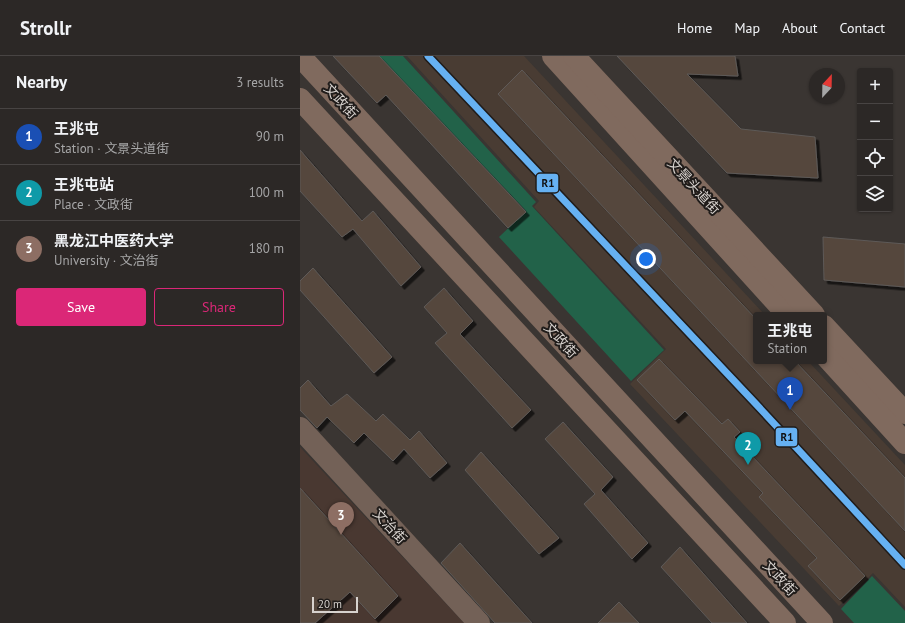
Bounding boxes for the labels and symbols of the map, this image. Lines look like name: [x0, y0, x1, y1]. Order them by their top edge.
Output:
north arrow: [809, 68, 845, 104]
street label: 文政街: [320, 80, 362, 122]
street label: 文景头道街: [664, 154, 724, 218]
line badge: R1: [536, 173, 559, 193]
text: R1: [542, 176, 554, 190]
your location: [636, 249, 656, 269]
street label: 文政街: [540, 319, 582, 361]
pin: 1: [777, 377, 803, 410]
line badge: R1: [775, 427, 798, 447]
text: R1: [781, 430, 793, 444]
pin: 2: [735, 432, 761, 465]
pin: 3: [328, 502, 354, 535]
street label: 文治街: [369, 505, 411, 547]
street label: 文政街: [759, 557, 801, 599]
scale bar: [312, 595, 358, 614]

